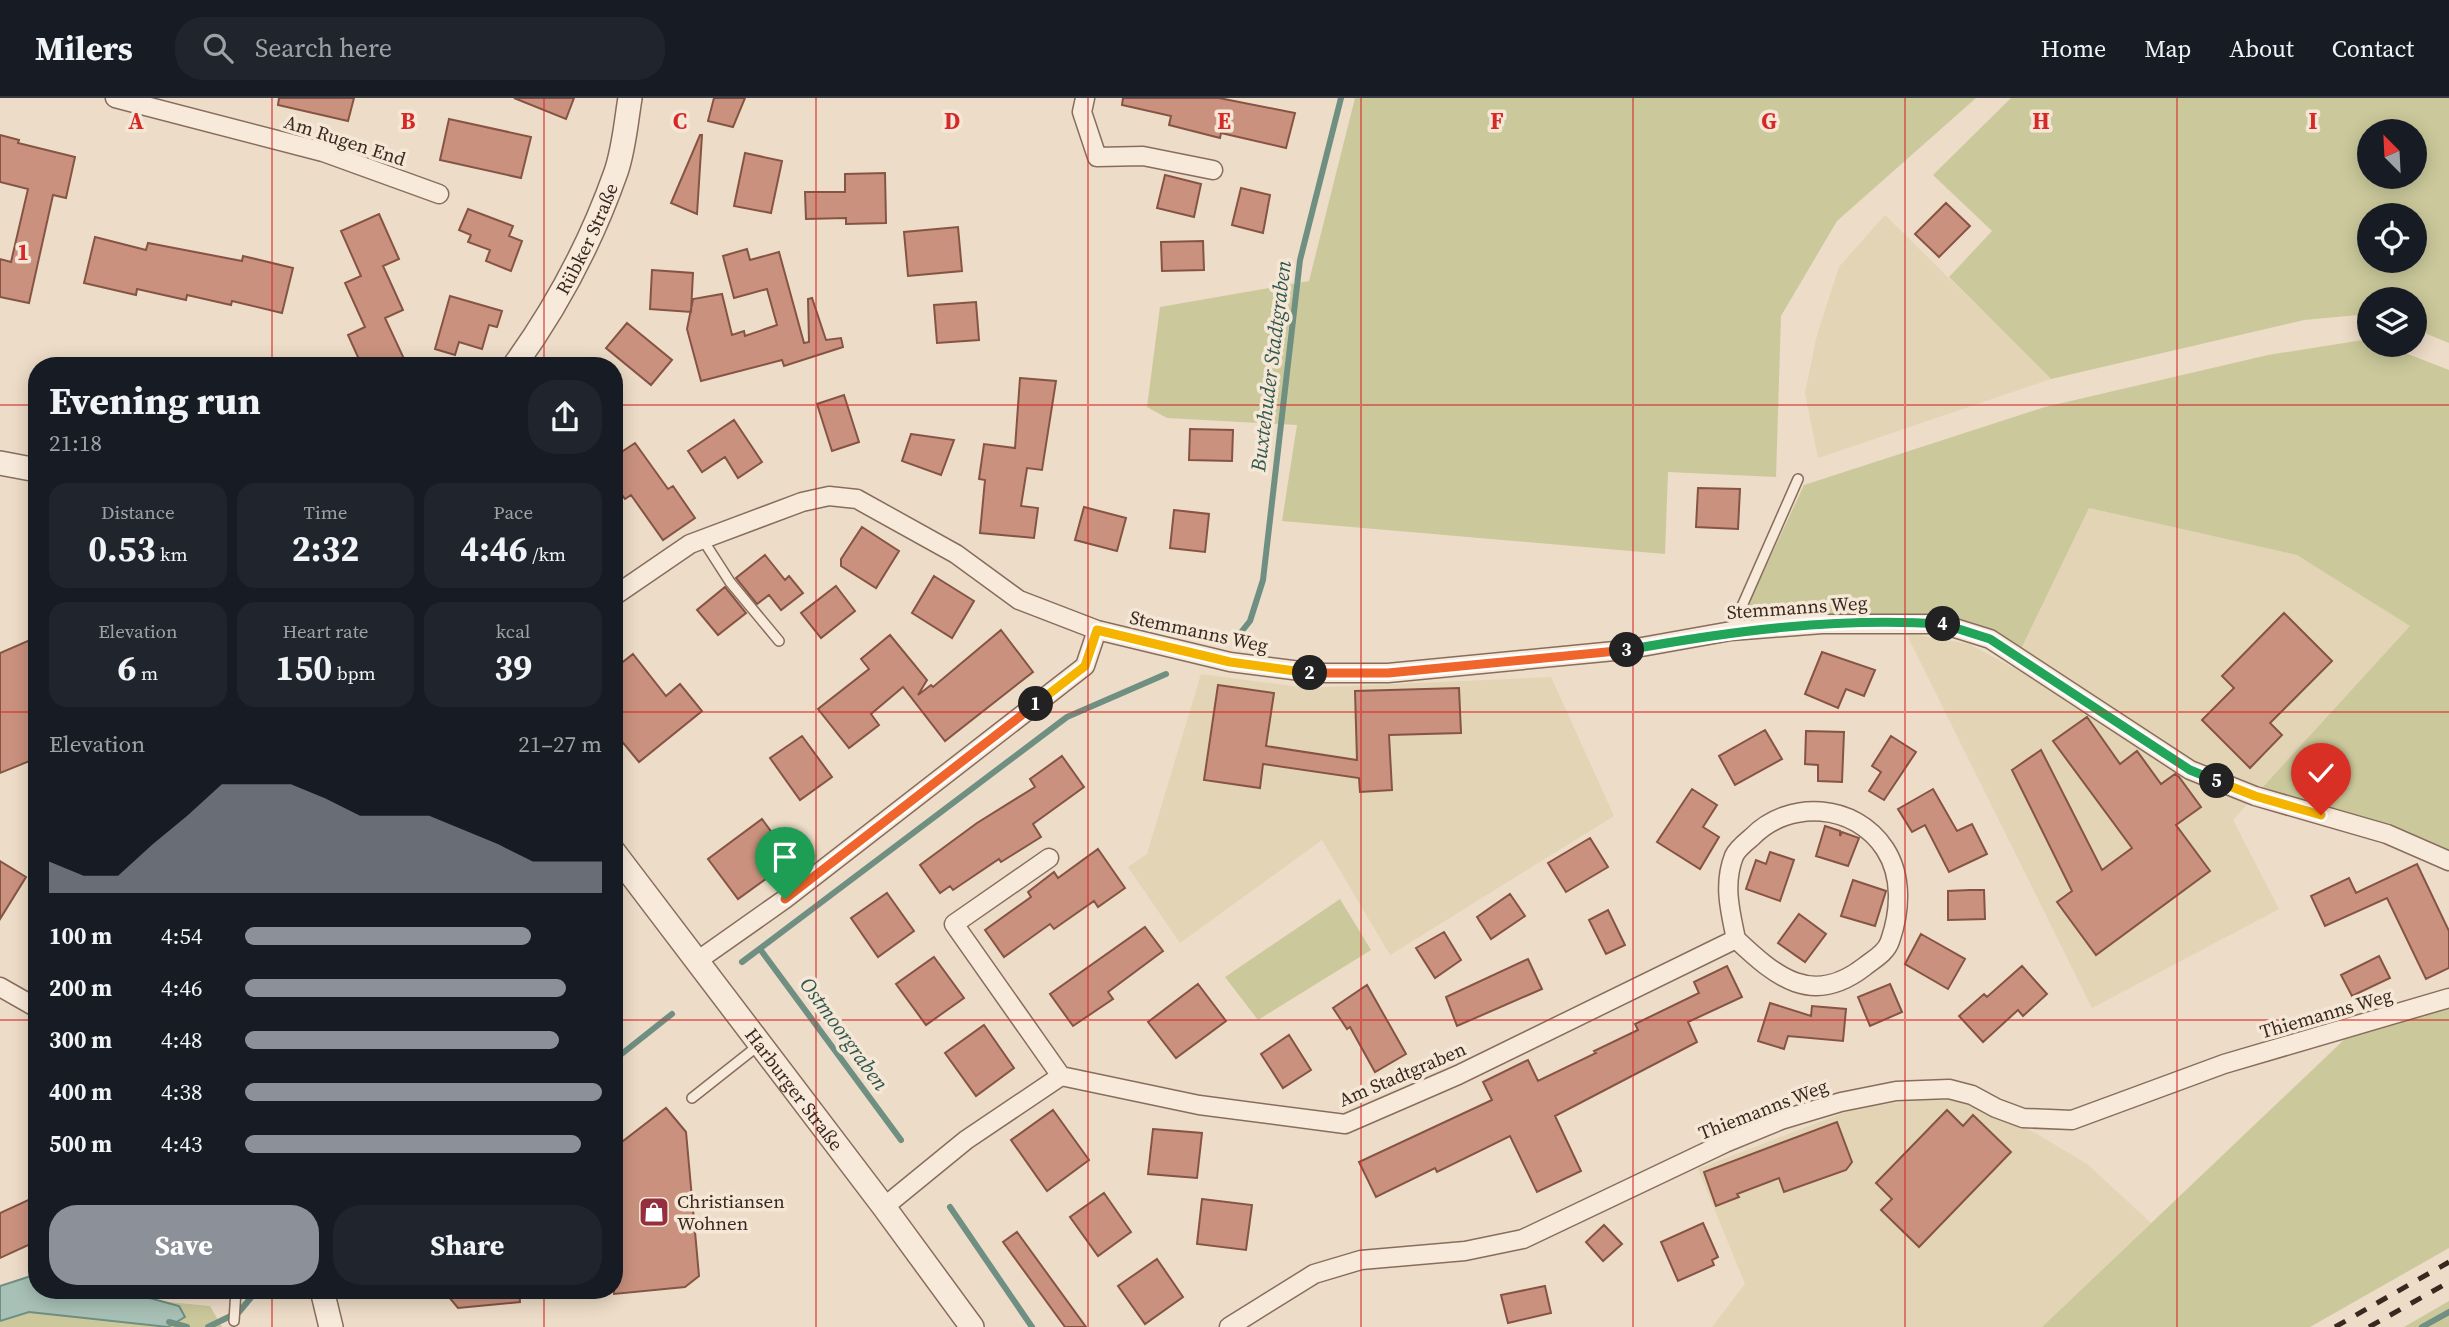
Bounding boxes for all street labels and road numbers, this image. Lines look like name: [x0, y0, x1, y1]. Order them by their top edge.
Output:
street label: Am Rugen End: [281, 108, 409, 172]
street label: Rübker Straße: [549, 179, 624, 299]
street label: Stemmanns Weg: [1726, 589, 1868, 625]
street label: Stemmanns Weg: [1127, 604, 1271, 658]
street label: Thiemanns Weg: [2257, 982, 2395, 1044]
street label: Harburger Straße: [739, 1023, 849, 1156]
street label: Am Stadtgraben: [1334, 1035, 1470, 1113]
street label: Thiemanns Weg: [1695, 1072, 1832, 1146]

